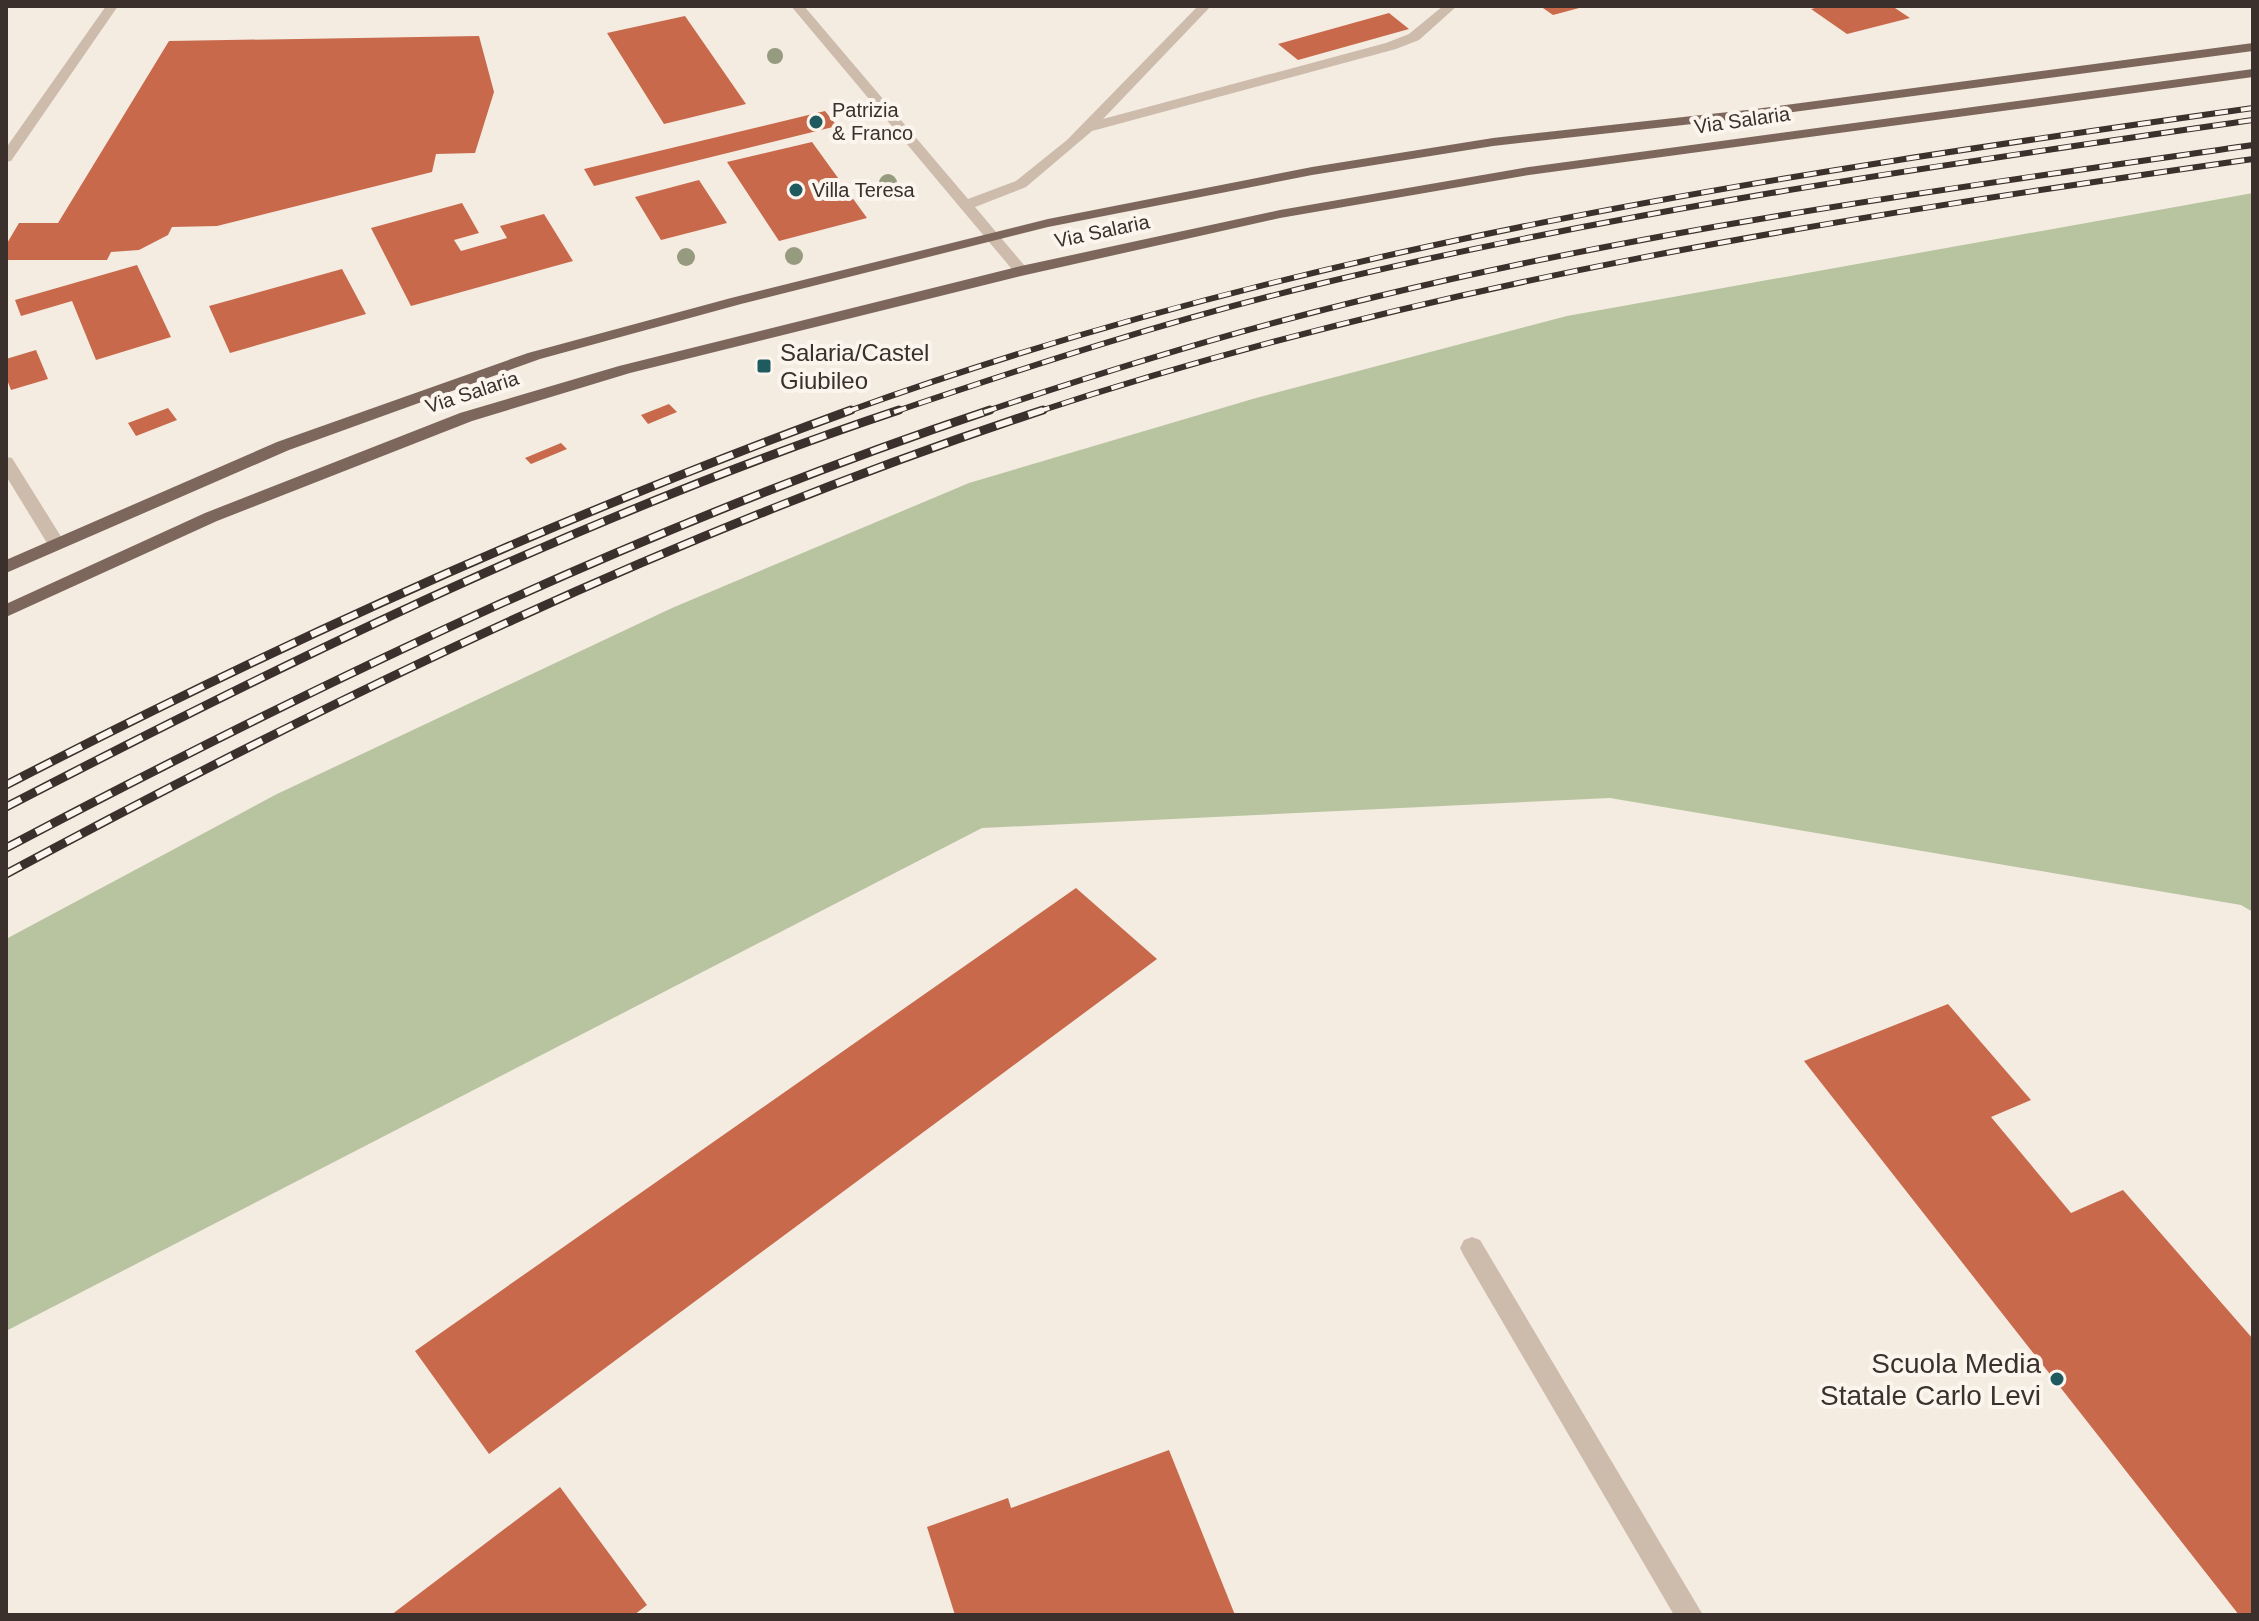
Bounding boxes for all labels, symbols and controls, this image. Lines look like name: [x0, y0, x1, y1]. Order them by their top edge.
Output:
place label: Patrizia & Franco: [832, 99, 913, 144]
street label: Via Salaria: [1693, 102, 1792, 138]
marker: Patrizia & Franco: [807, 113, 825, 131]
place label: Villa Teresa: [812, 179, 916, 201]
marker: Villa Teresa: [787, 181, 805, 199]
street label: Via Salaria: [1053, 210, 1152, 252]
place label: Salaria/Castel Giubileo: [780, 339, 929, 394]
marker: Salaria/Castel Giubileo: [755, 357, 773, 375]
street label: Via Salaria: [423, 366, 522, 417]
place label: Scuola Media Statale Carlo Levi: [1820, 1348, 2041, 1411]
marker: Scuola Media Statale Carlo Levi: [2048, 1370, 2066, 1388]

